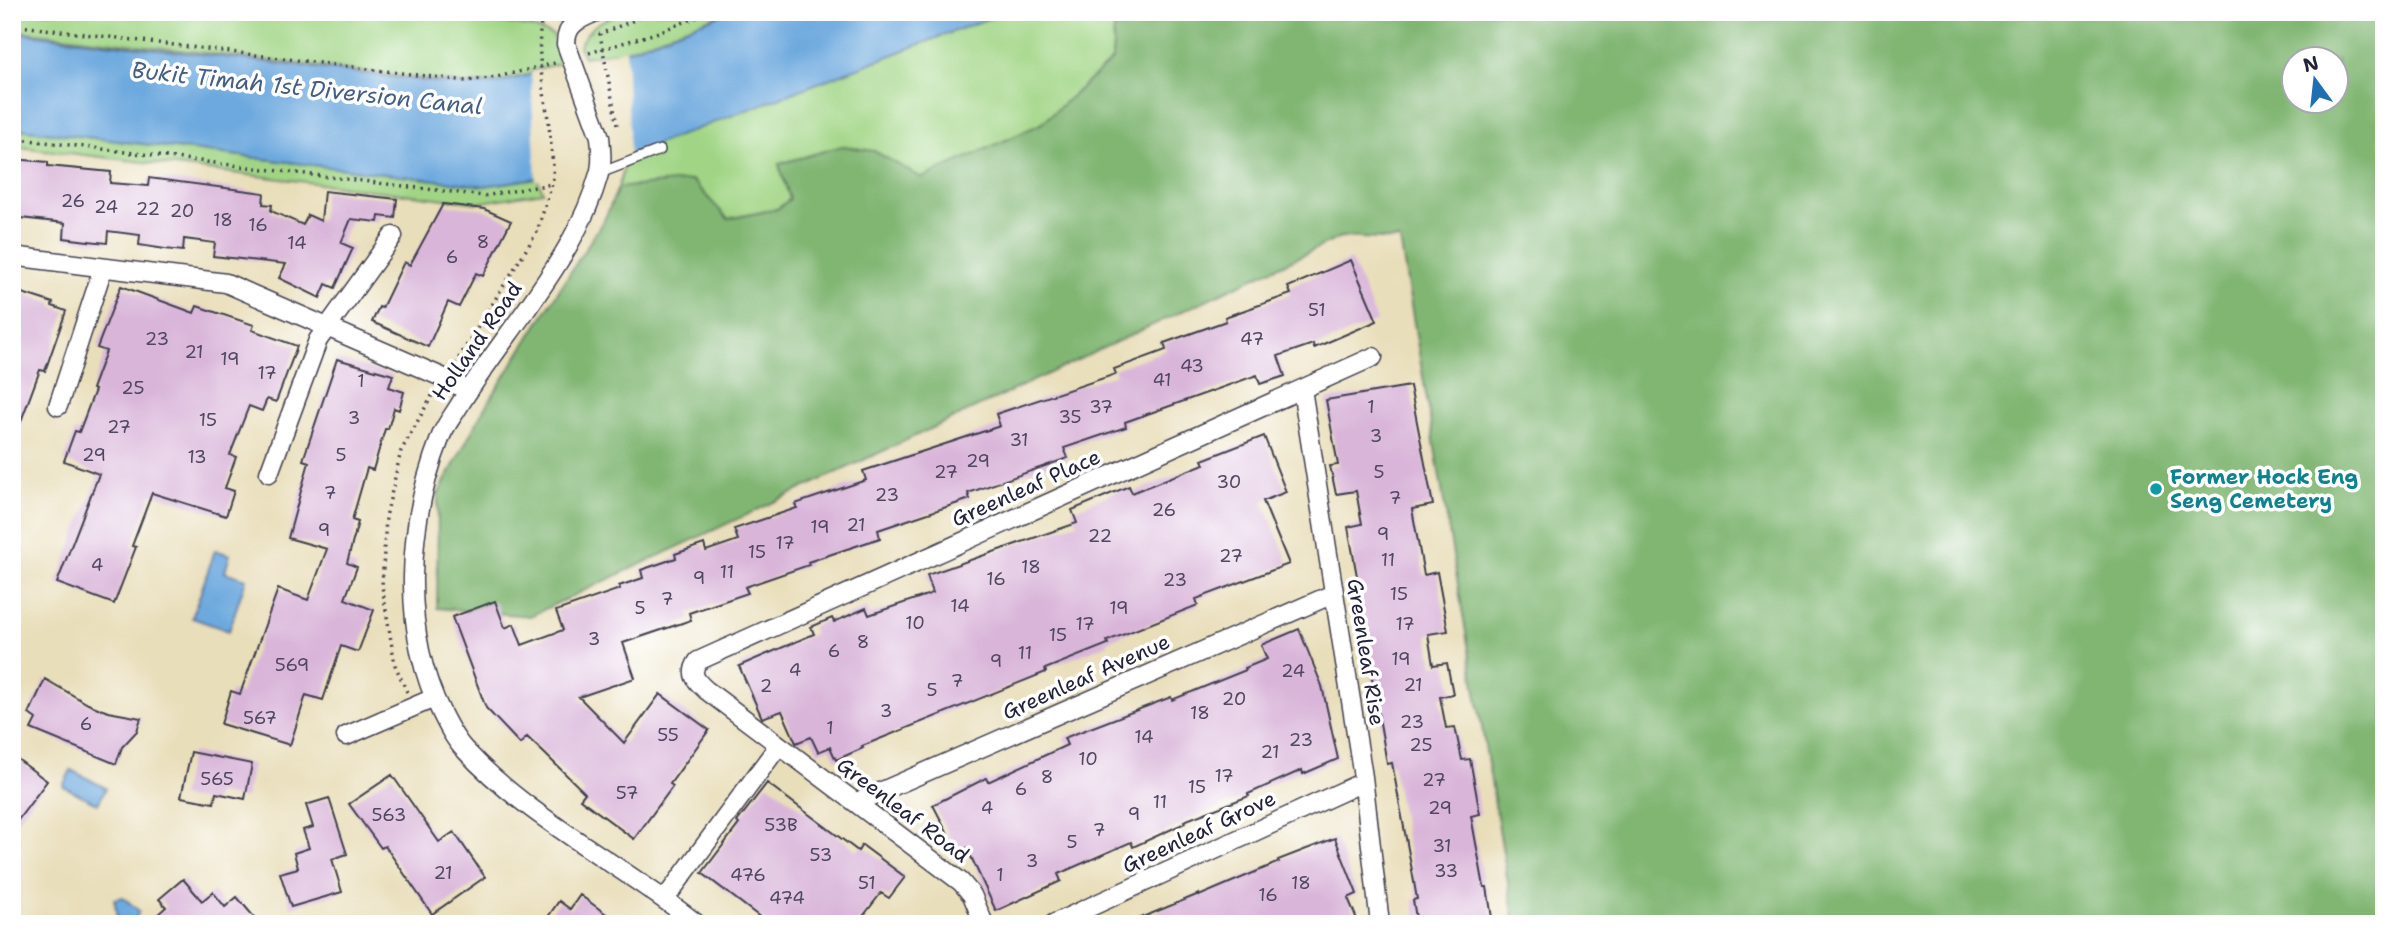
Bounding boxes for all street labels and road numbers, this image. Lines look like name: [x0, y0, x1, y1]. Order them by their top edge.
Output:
street label: Holland Road: [426, 276, 528, 406]
street label: Greenleaf Place: [947, 443, 1105, 533]
street label: Greenleaf Rise: [1341, 577, 1391, 727]
street label: Greenleaf Avenue: [998, 627, 1174, 727]
street label: Greenleaf Road: [831, 751, 975, 869]
street label: Greenleaf Grove: [1118, 784, 1280, 880]

